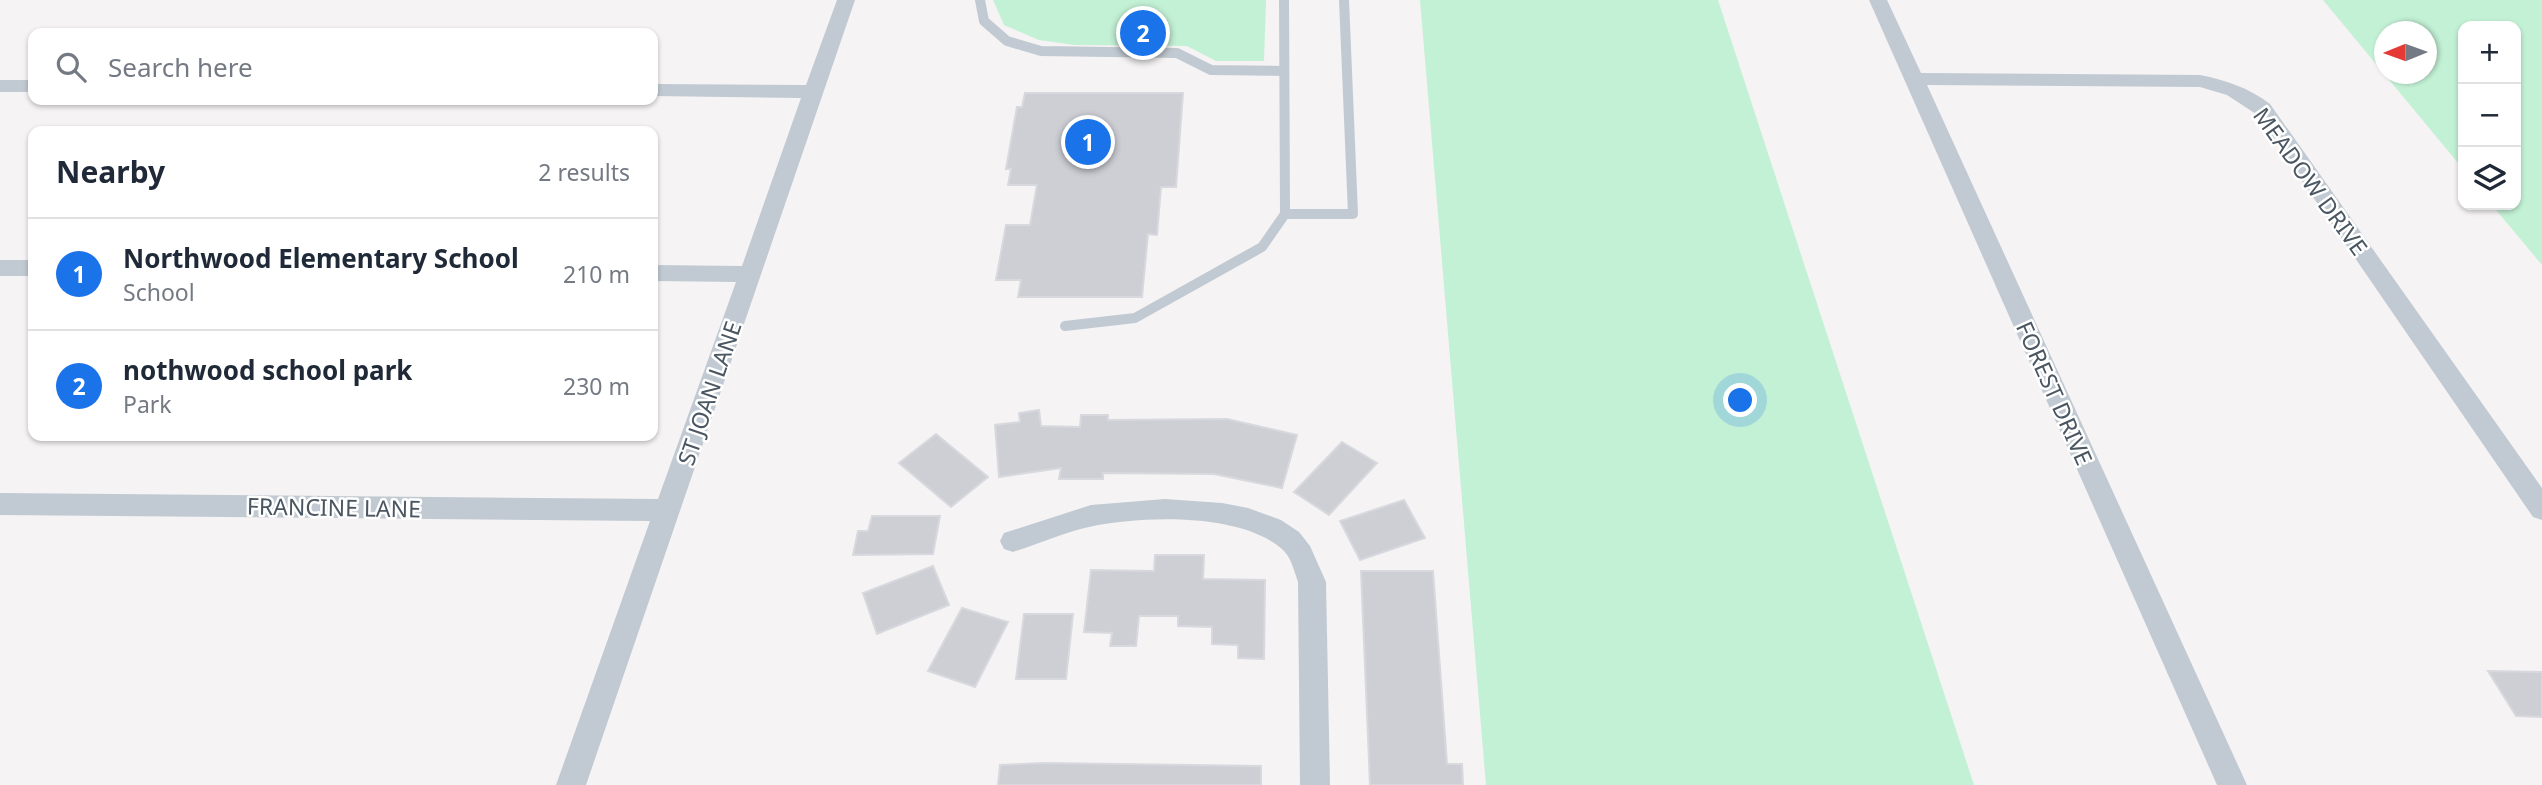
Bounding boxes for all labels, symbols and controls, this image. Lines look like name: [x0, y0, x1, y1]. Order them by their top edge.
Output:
pin: 2: [1120, 7, 1166, 59]
north arrow: [2374, 21, 2437, 84]
map controls: [2458, 21, 2521, 210]
button: +: [2458, 21, 2521, 84]
search box: [28, 28, 658, 105]
icon: search: [52, 48, 90, 86]
text: Search here: [108, 49, 253, 85]
button: −: [2458, 84, 2521, 147]
street label: MEADOW DRIVE: [2246, 101, 2376, 261]
pin: 1: [1065, 116, 1111, 168]
button: layers: [2458, 147, 2521, 210]
text: Nearby: [56, 151, 165, 192]
text: 2 results: [538, 156, 630, 188]
text: Northwood Elementary School: [123, 240, 519, 276]
text: 1: [72, 258, 86, 290]
text: 210 m: [563, 258, 630, 290]
text: School: [123, 276, 195, 308]
street label: FOREST DRIVE: [2009, 316, 2101, 470]
street label: ST JOAN LANE: [669, 317, 749, 469]
text: nothwood school park: [123, 352, 412, 388]
text: 2: [72, 370, 86, 402]
text: 230 m: [563, 370, 630, 402]
your location: [1723, 383, 1757, 417]
text: Park: [123, 388, 172, 420]
street label: FRANCINE LANE: [247, 489, 421, 525]

